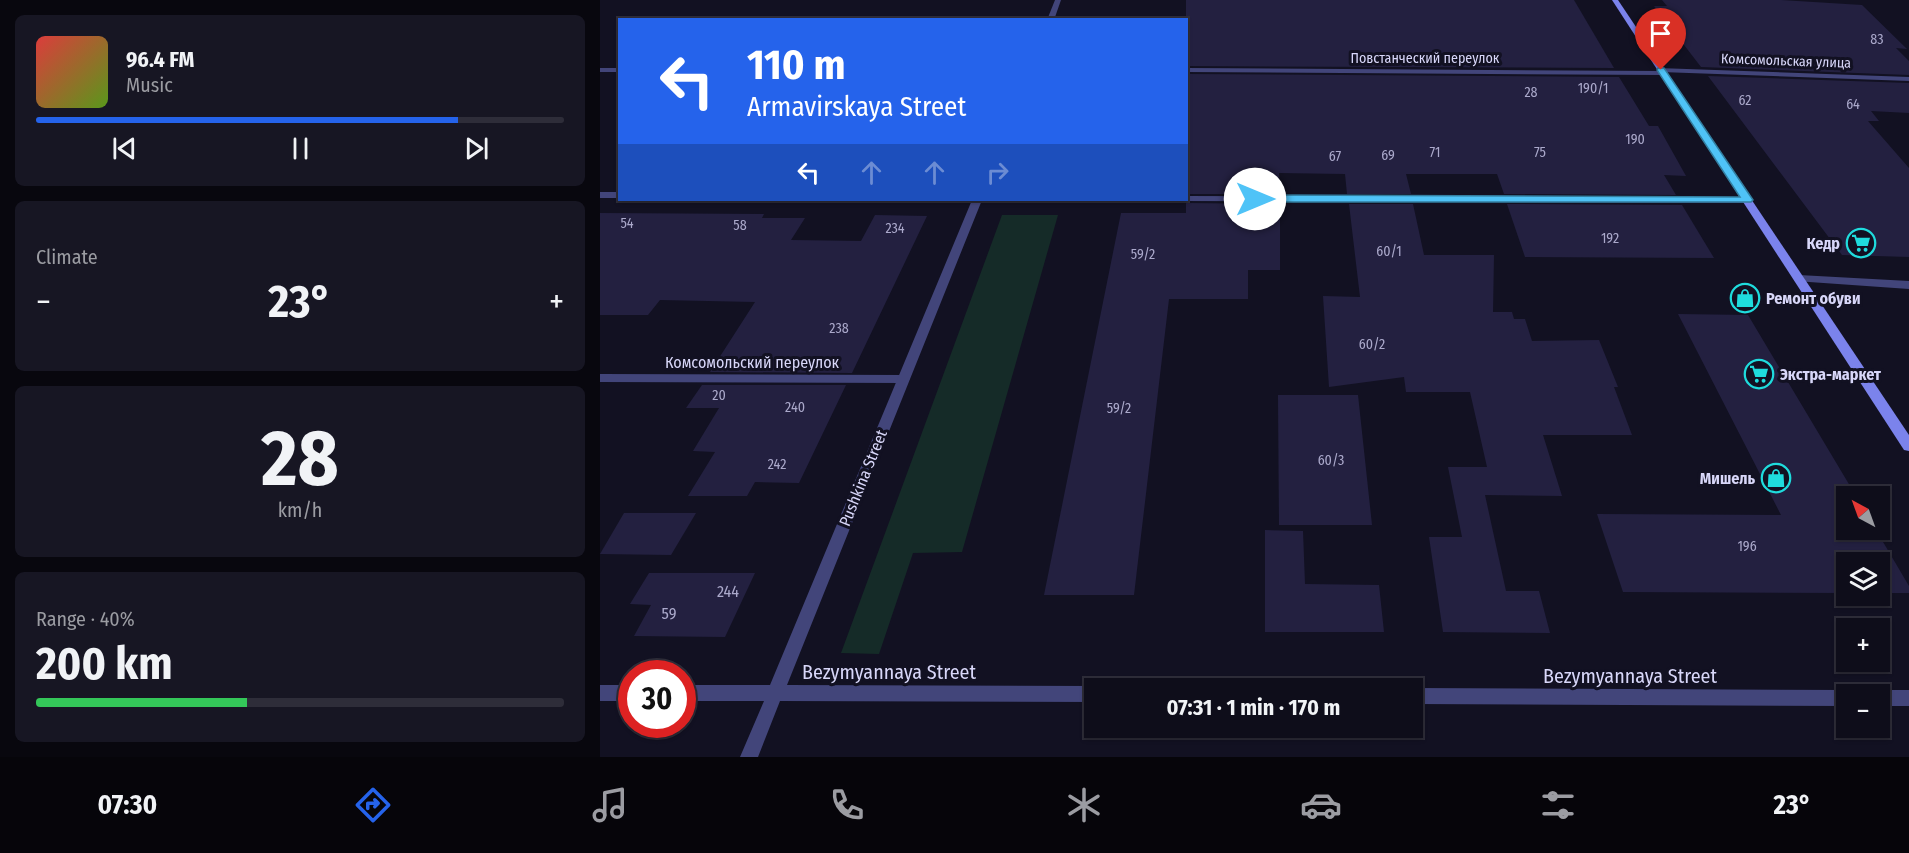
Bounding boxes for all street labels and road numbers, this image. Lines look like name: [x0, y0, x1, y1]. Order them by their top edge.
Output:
street label: Повстанческий переулок: [1351, 50, 1500, 67]
street label: Комсомольская улица: [1721, 50, 1851, 72]
street label: Комсомольский переулок: [665, 353, 840, 372]
street label: Pushkina Street: [835, 426, 891, 529]
street label: Bezymyannaya Street: [802, 660, 976, 684]
street label: Bezymyannaya Street: [1543, 664, 1717, 688]

